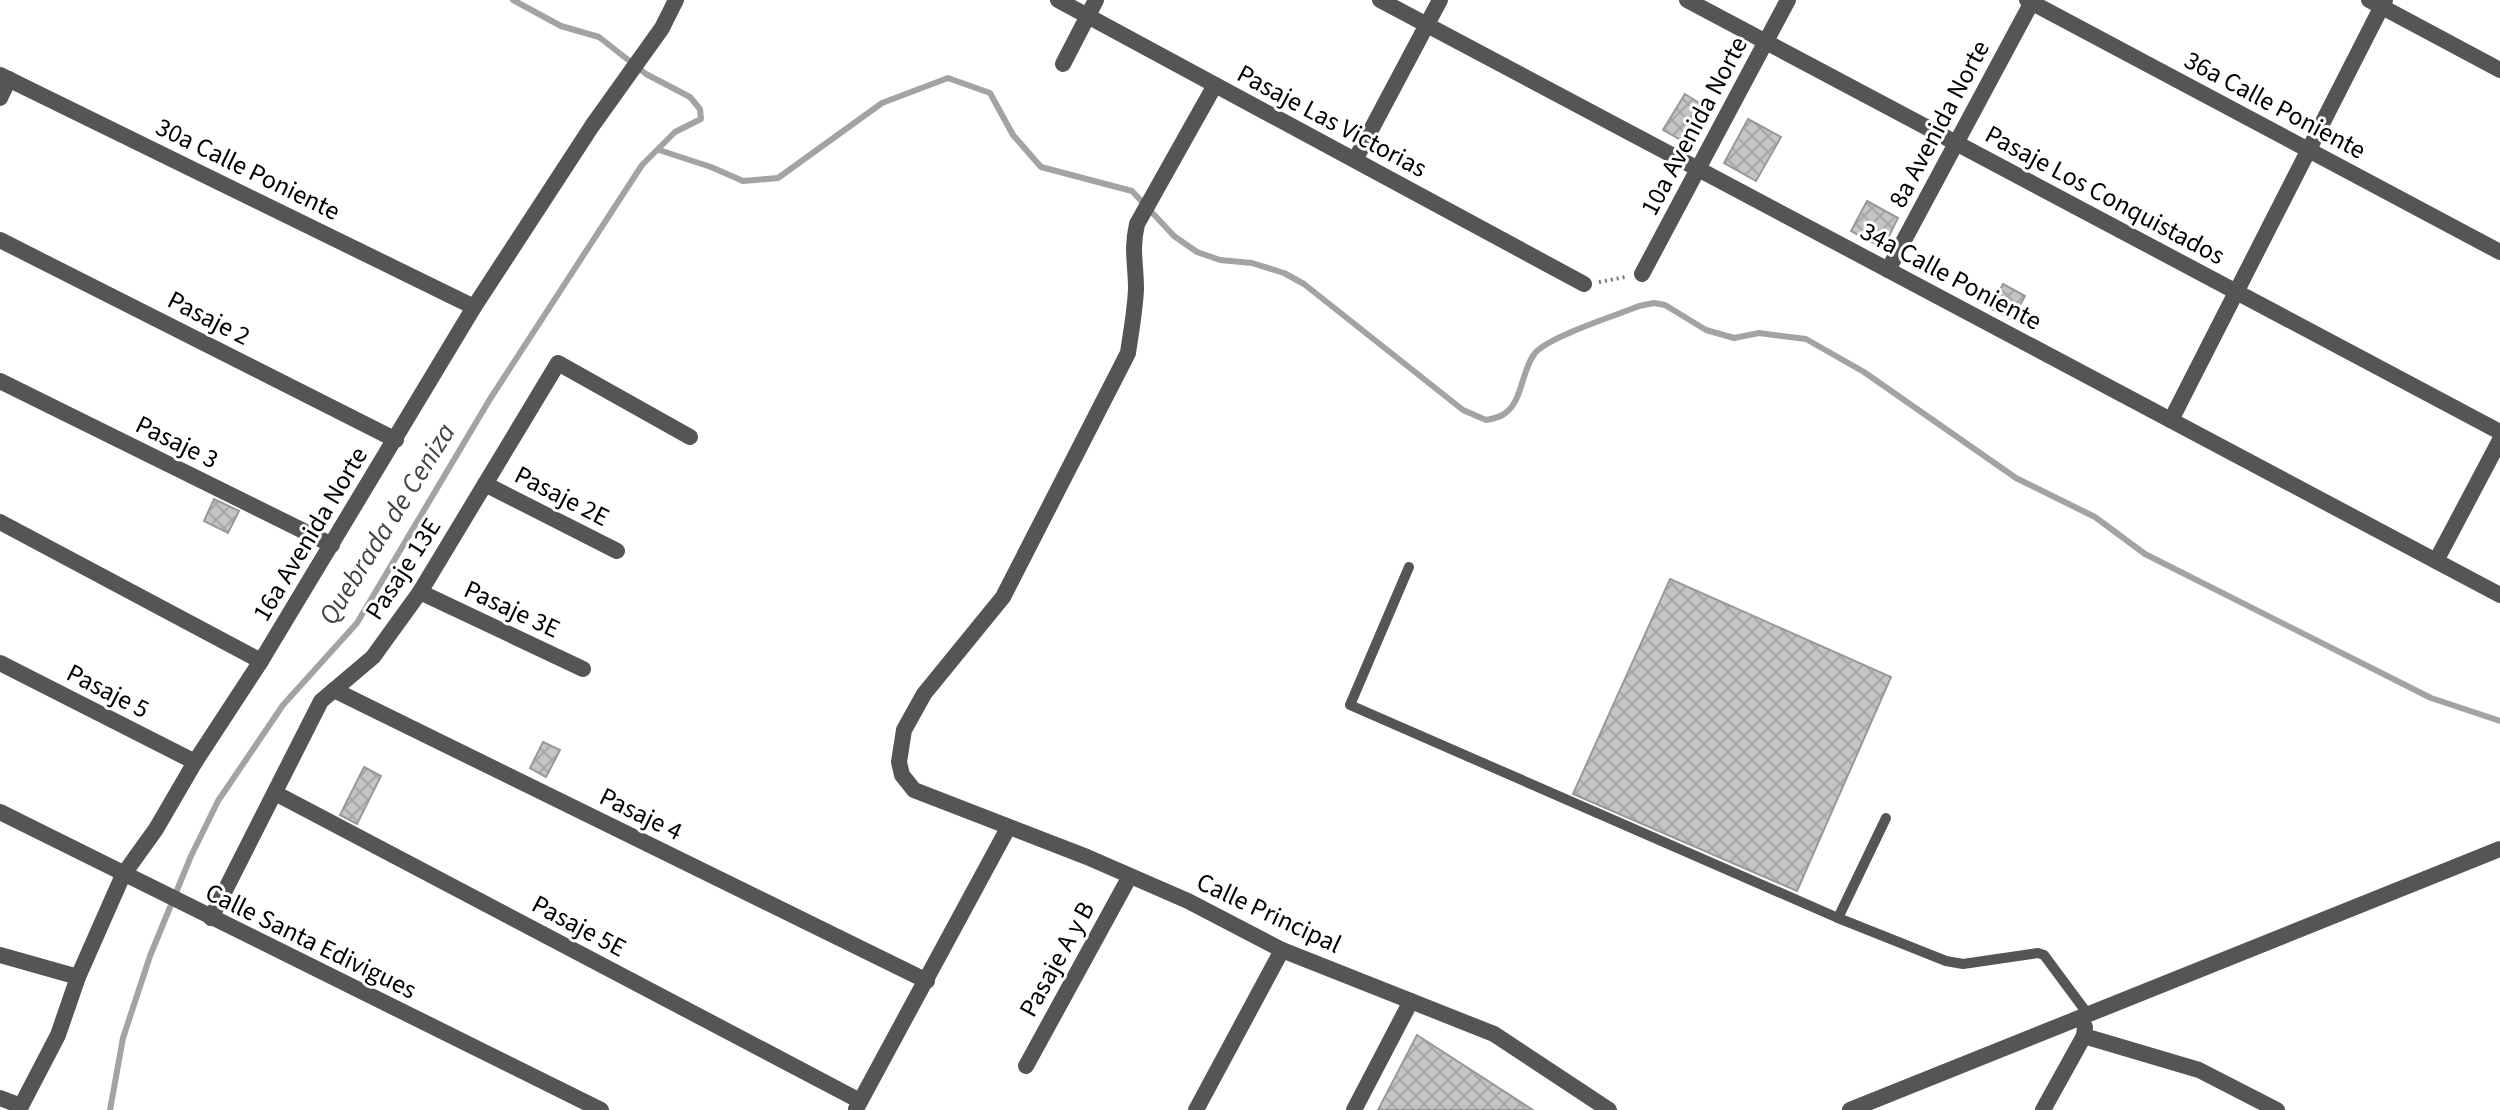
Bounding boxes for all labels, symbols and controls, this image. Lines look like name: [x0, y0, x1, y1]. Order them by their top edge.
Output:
street label: 10a Avenida Norte: [1631, 30, 1757, 222]
street label: 8a Avenida Norte: [1879, 34, 1999, 214]
street label: 36a Calle Poniente: [2178, 42, 2372, 168]
street label: Pasaje Las Victorias: [1230, 55, 1434, 187]
street label: 30a Calle Poniente: [150, 108, 346, 230]
street label: Pasaje Los Conquistados: [1978, 116, 2232, 274]
street label: 34a Calle Poniente: [1854, 213, 2048, 339]
street label: Pasaje 2: [161, 282, 257, 354]
street label: Pasaje 3: [129, 406, 225, 478]
water label: Quebrada de Ceniza: [309, 415, 465, 633]
street label: 16a Avenida Norte: [243, 440, 377, 628]
street label: Pasaje 2E: [508, 456, 616, 536]
street label: Pasaje 13E: [356, 511, 450, 627]
street label: Pasaje 3E: [458, 571, 566, 647]
street label: Pasaje 5: [60, 655, 156, 727]
street label: Pasaje 4: [593, 778, 689, 850]
street label: Calle Principal: [1191, 863, 1347, 963]
street label: Calle Santa Edivigues: [199, 874, 423, 1008]
street label: Pasaje 5E: [525, 886, 633, 966]
street label: Pasaje A y B: [1010, 894, 1104, 1024]

